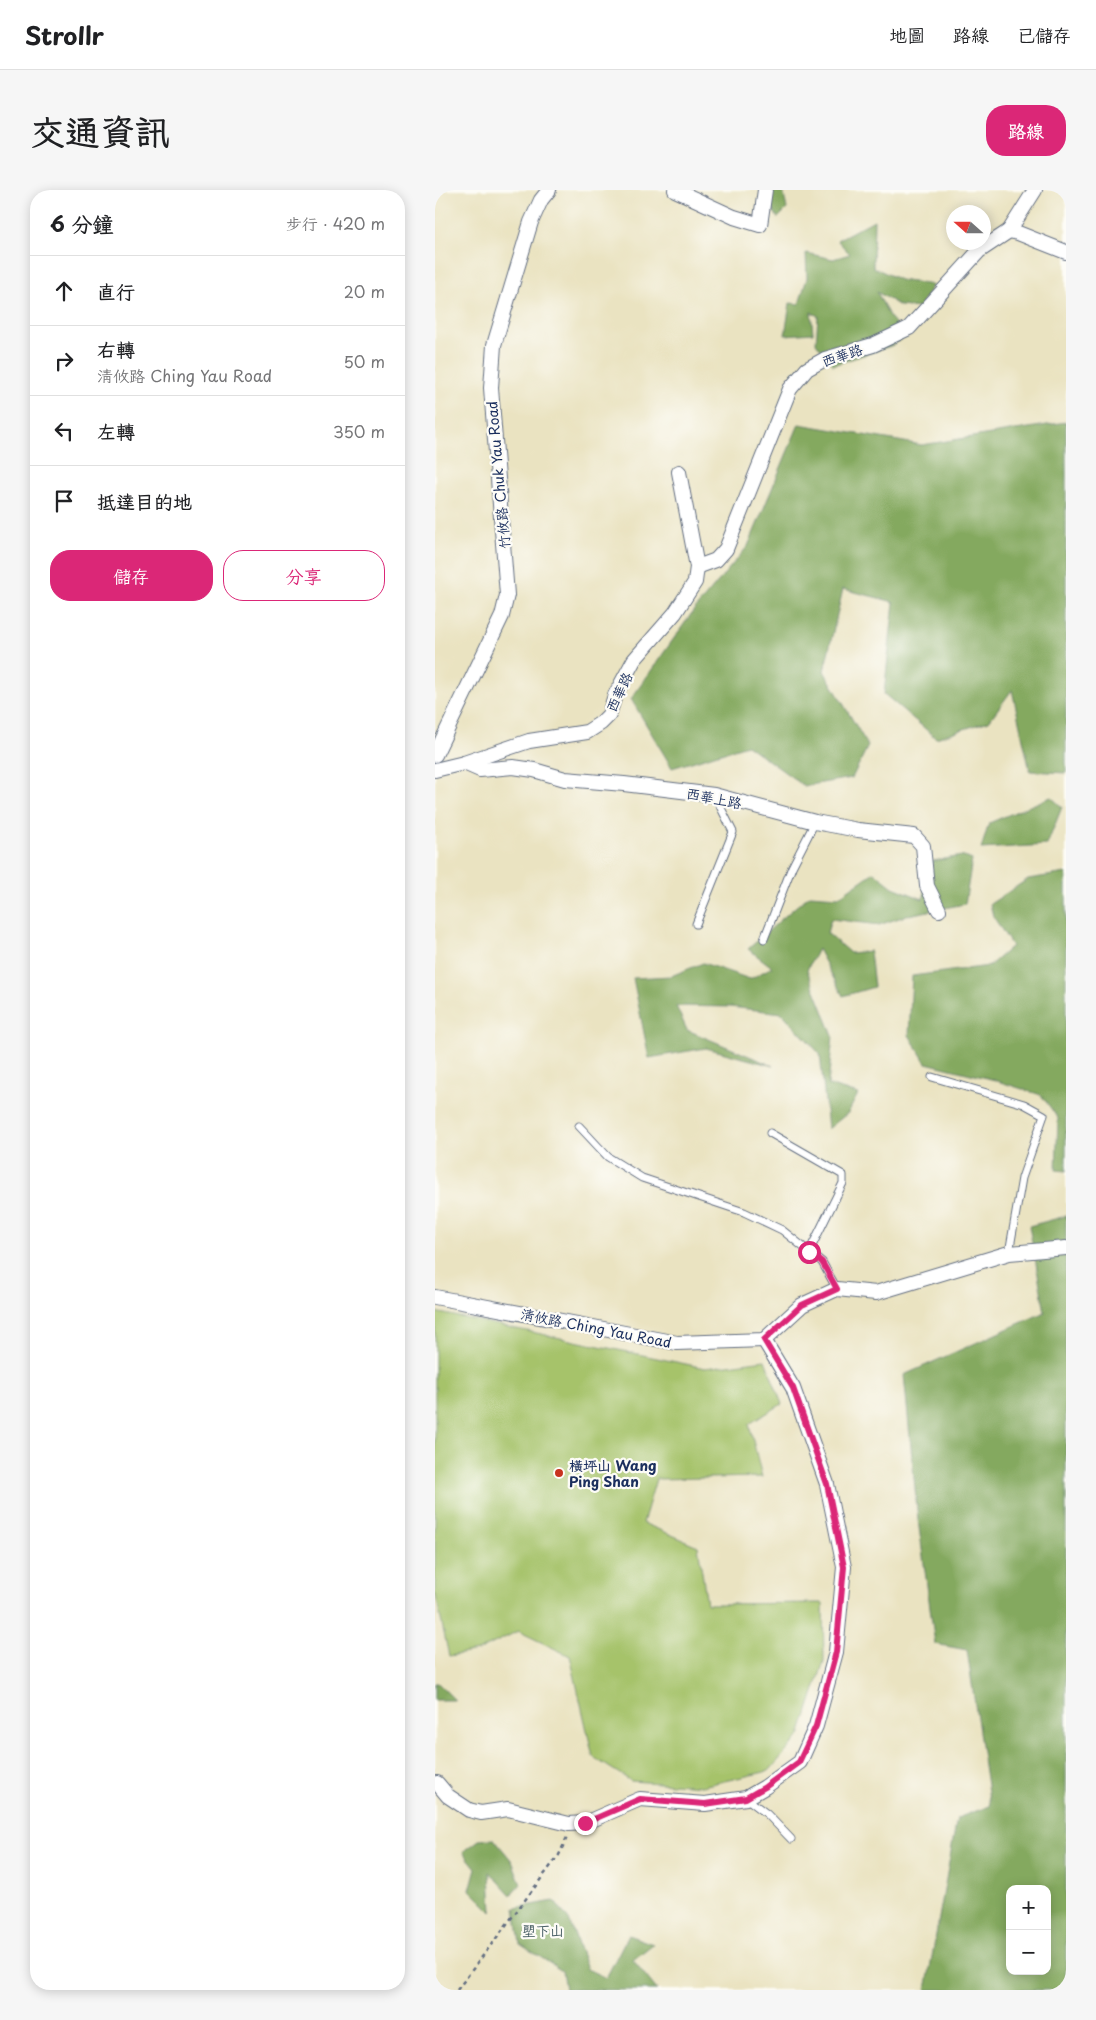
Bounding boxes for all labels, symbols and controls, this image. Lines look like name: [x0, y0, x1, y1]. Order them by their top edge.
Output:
text: Strollr: [25, 17, 104, 53]
text: 地圖: [889, 21, 925, 48]
text: 路線: [953, 21, 989, 48]
text: 已儲存: [1017, 21, 1071, 48]
text: 交通資訊: [30, 104, 170, 157]
button: 路線: [986, 105, 1066, 156]
north arrow: [946, 205, 991, 250]
text: 6 分鐘: [50, 207, 114, 239]
text: 步行 · 420 m: [286, 211, 385, 235]
icon: ahead: [50, 277, 78, 305]
text: 直行: [97, 277, 135, 305]
text: 20 m: [344, 279, 385, 303]
text: 右轉: [97, 335, 135, 363]
street label: 西華路: [819, 338, 865, 372]
icon: right: [50, 347, 78, 375]
text: 50 m: [344, 349, 385, 373]
text: 清攸路 Ching Yau Road: [97, 363, 272, 387]
street label: 竹攸路 Chuk Yau Road: [481, 400, 515, 550]
icon: left: [50, 417, 78, 445]
text: 左轉: [97, 417, 135, 445]
text: 350 m: [333, 419, 385, 443]
icon: arrive: [50, 487, 78, 515]
text: 抵達目的地: [97, 487, 192, 515]
button: 儲存: [50, 550, 213, 601]
button: 分享: [223, 550, 385, 601]
street label: 西華路: [601, 669, 637, 715]
street label: 西華上路: [685, 782, 743, 814]
route start: [798, 1241, 821, 1264]
street label: 清攸路 Ching Yau Road: [519, 1303, 673, 1353]
place label: 橫坪山 Wang Ping Shan: [569, 1455, 657, 1492]
marker: 橫坪山 Wang Ping Shan: [553, 1467, 565, 1479]
route end: [574, 1812, 597, 1835]
map controls: [1006, 1885, 1051, 1975]
button: +: [1006, 1885, 1051, 1930]
park label: 塱下山: [522, 1920, 564, 1941]
button: −: [1006, 1930, 1051, 1975]

